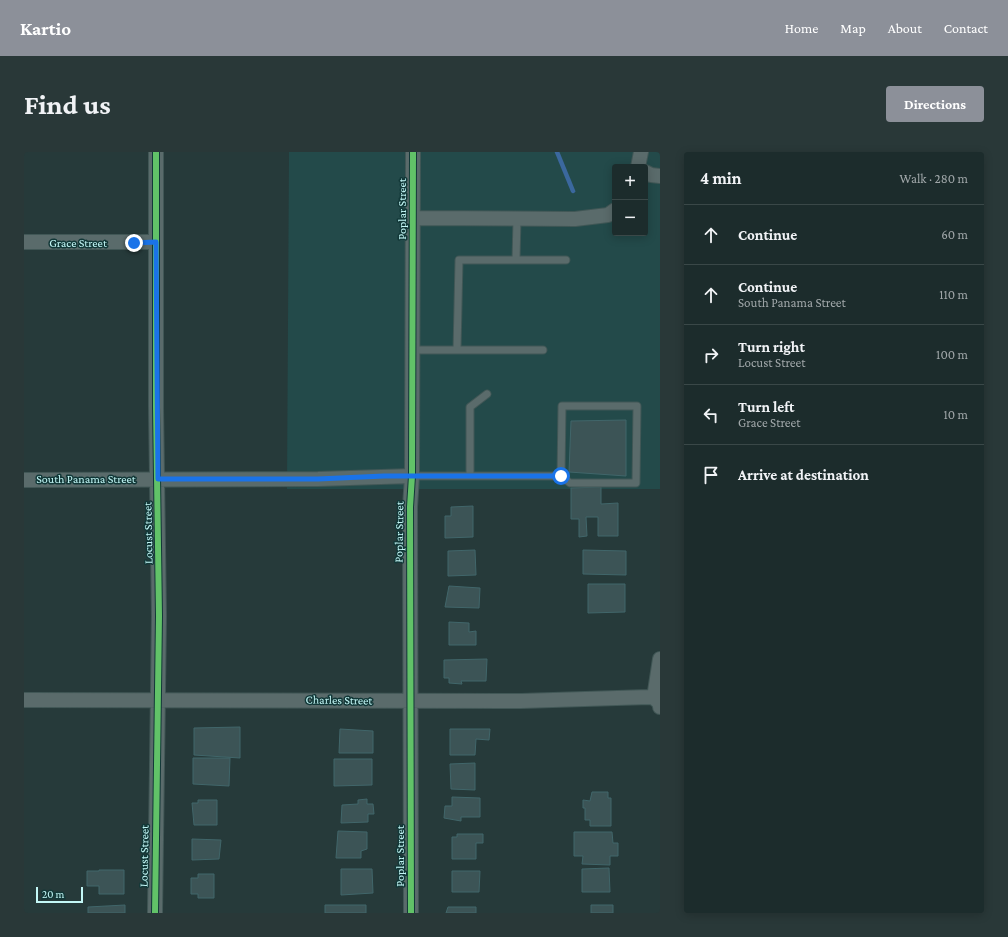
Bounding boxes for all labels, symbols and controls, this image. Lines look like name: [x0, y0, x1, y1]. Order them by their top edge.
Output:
text: Kartio: [20, 18, 71, 39]
text: Home: [785, 20, 818, 36]
text: Map: [840, 20, 866, 36]
text: About: [888, 20, 922, 36]
text: Contact: [944, 20, 988, 36]
button: Directions: [886, 86, 984, 122]
text: Find us: [24, 89, 111, 120]
map controls: [612, 164, 648, 236]
button: +: [612, 164, 648, 200]
text: 4 min: [700, 169, 742, 188]
text: Walk · 280 m: [900, 171, 968, 186]
street label: Poplar Street: [395, 177, 409, 240]
button: −: [612, 200, 648, 236]
icon: ahead: [700, 224, 722, 246]
text: Continue: [738, 227, 797, 243]
text: 60 m: [941, 227, 968, 242]
route end: [125, 234, 143, 252]
street label: Grace Street: [49, 236, 108, 250]
text: Continue: [738, 279, 797, 295]
icon: ahead: [700, 284, 722, 306]
text: 110 m: [939, 287, 968, 302]
text: South Panama Street: [738, 295, 846, 310]
text: Turn right: [738, 339, 805, 355]
icon: right: [700, 344, 722, 366]
text: 100 m: [936, 347, 968, 362]
text: Locust Street: [738, 355, 806, 370]
text: Turn left: [738, 399, 794, 415]
icon: left: [700, 404, 722, 426]
text: 10 m: [943, 407, 968, 422]
text: Grace Street: [738, 415, 801, 430]
icon: arrive: [700, 464, 722, 486]
route start: [552, 467, 570, 485]
text: Arrive at destination: [738, 467, 869, 483]
street label: South Panama Street: [36, 472, 137, 486]
street label: Poplar Street: [391, 500, 407, 563]
street label: Locust Street: [140, 501, 156, 564]
street label: Charles Street: [306, 692, 374, 708]
street label: Locust Street: [136, 824, 152, 887]
street label: Poplar Street: [393, 824, 407, 887]
scale bar: [36, 885, 83, 904]
text: 20 m: [42, 888, 64, 900]

